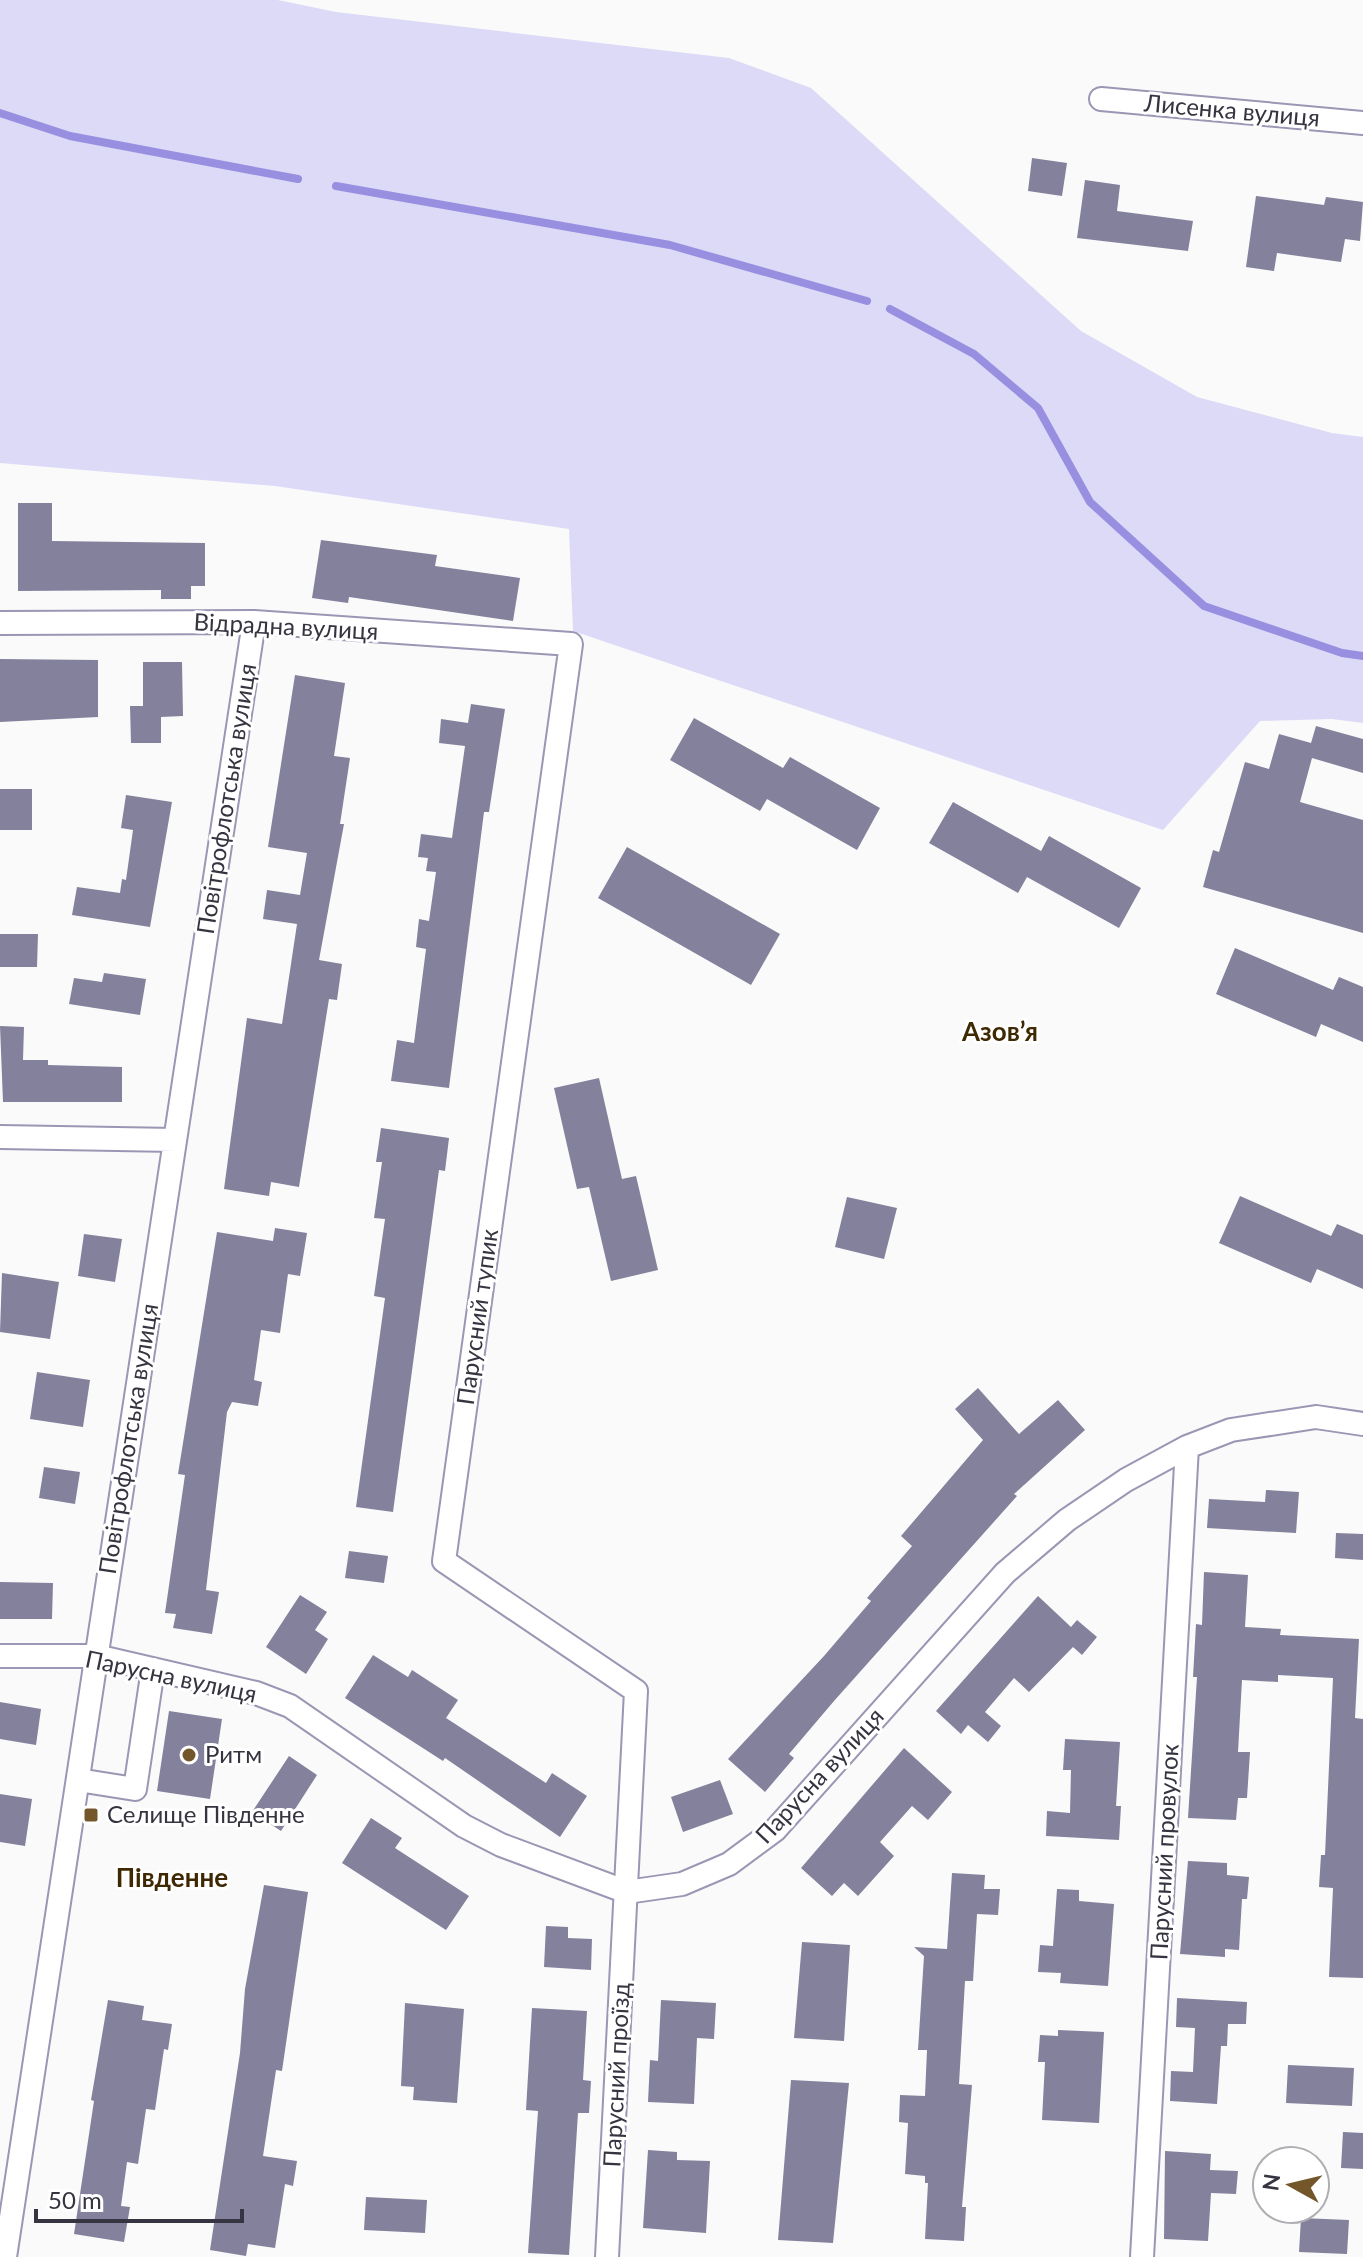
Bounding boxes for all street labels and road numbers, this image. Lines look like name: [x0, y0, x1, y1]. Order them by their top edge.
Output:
street label: Лисенка вулиця: [1142, 87, 1321, 132]
street label: Відрадна вулиця: [193, 606, 379, 645]
street label: Повітрофлотська вулиця: [190, 661, 261, 936]
street label: Парусний тупик: [450, 1226, 503, 1407]
street label: Повітрофлотська вулиця: [92, 1301, 163, 1576]
street label: Парусна вулиця: [83, 1643, 260, 1708]
street label: Парусна вулиця: [749, 1701, 889, 1849]
street label: Парусний провулок: [1143, 1742, 1184, 1961]
street label: Парусний проїзд: [596, 1982, 635, 2168]

